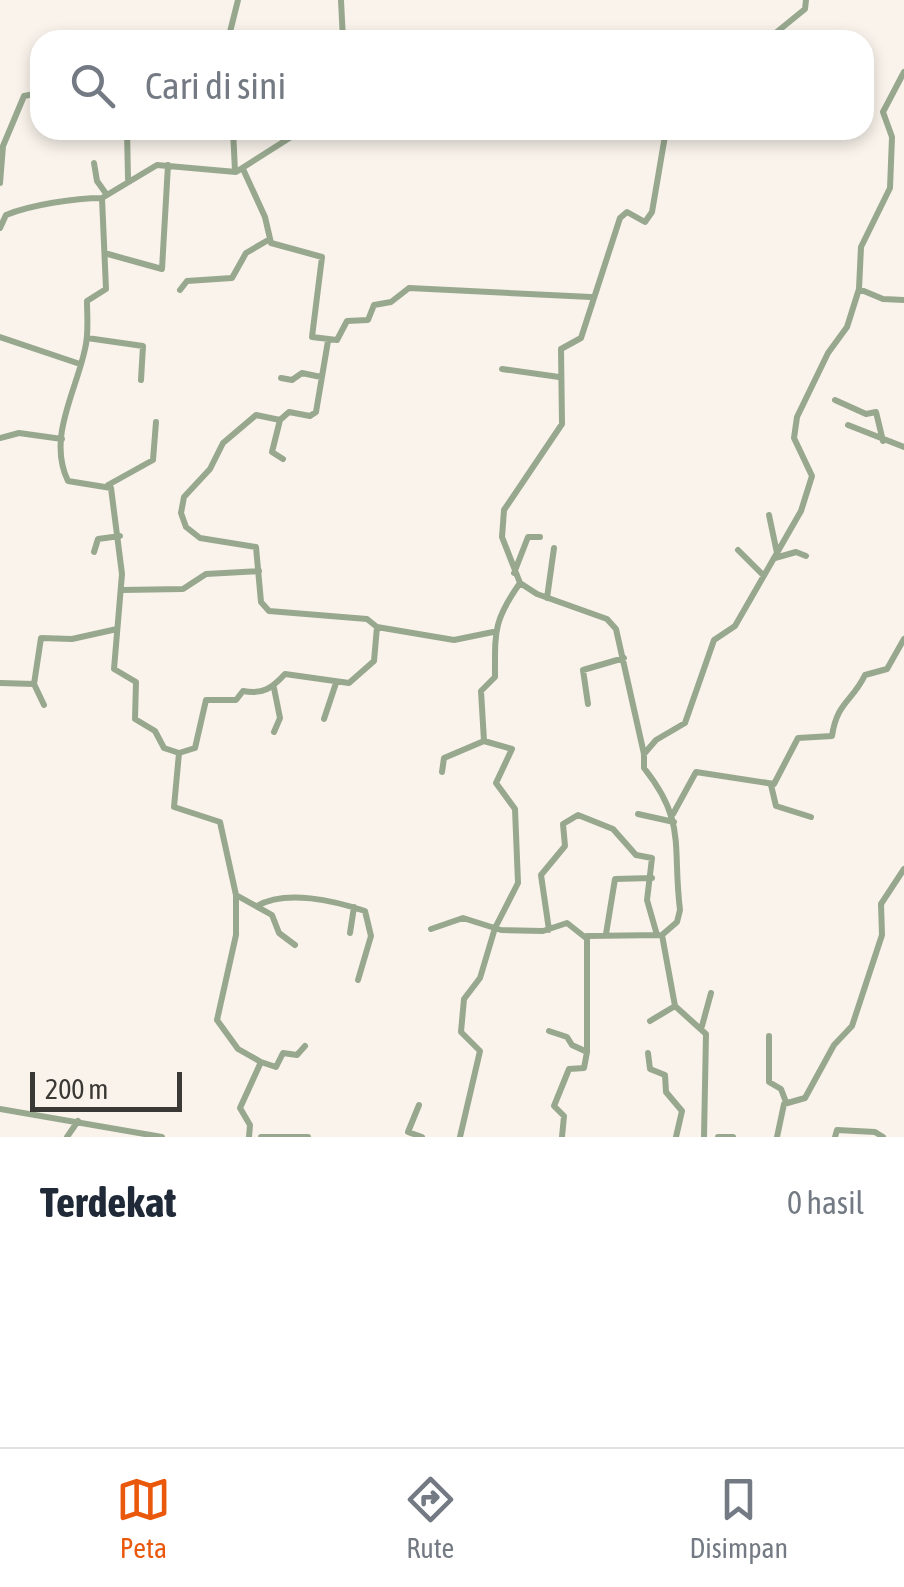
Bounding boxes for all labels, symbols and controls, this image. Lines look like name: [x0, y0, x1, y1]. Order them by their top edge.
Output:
search box: [30, 30, 874, 140]
icon: search: [65, 58, 120, 113]
text: Cari di sini: [145, 64, 286, 107]
scale bar: [30, 1067, 182, 1112]
text: 200 m: [45, 1073, 108, 1105]
text: Terdekat: [40, 1178, 176, 1226]
text: 0 hasil: [787, 1184, 864, 1221]
tab: Peta: [116, 1472, 171, 1564]
tab: Rute: [403, 1472, 458, 1564]
tab: Disimpan: [690, 1472, 788, 1564]

